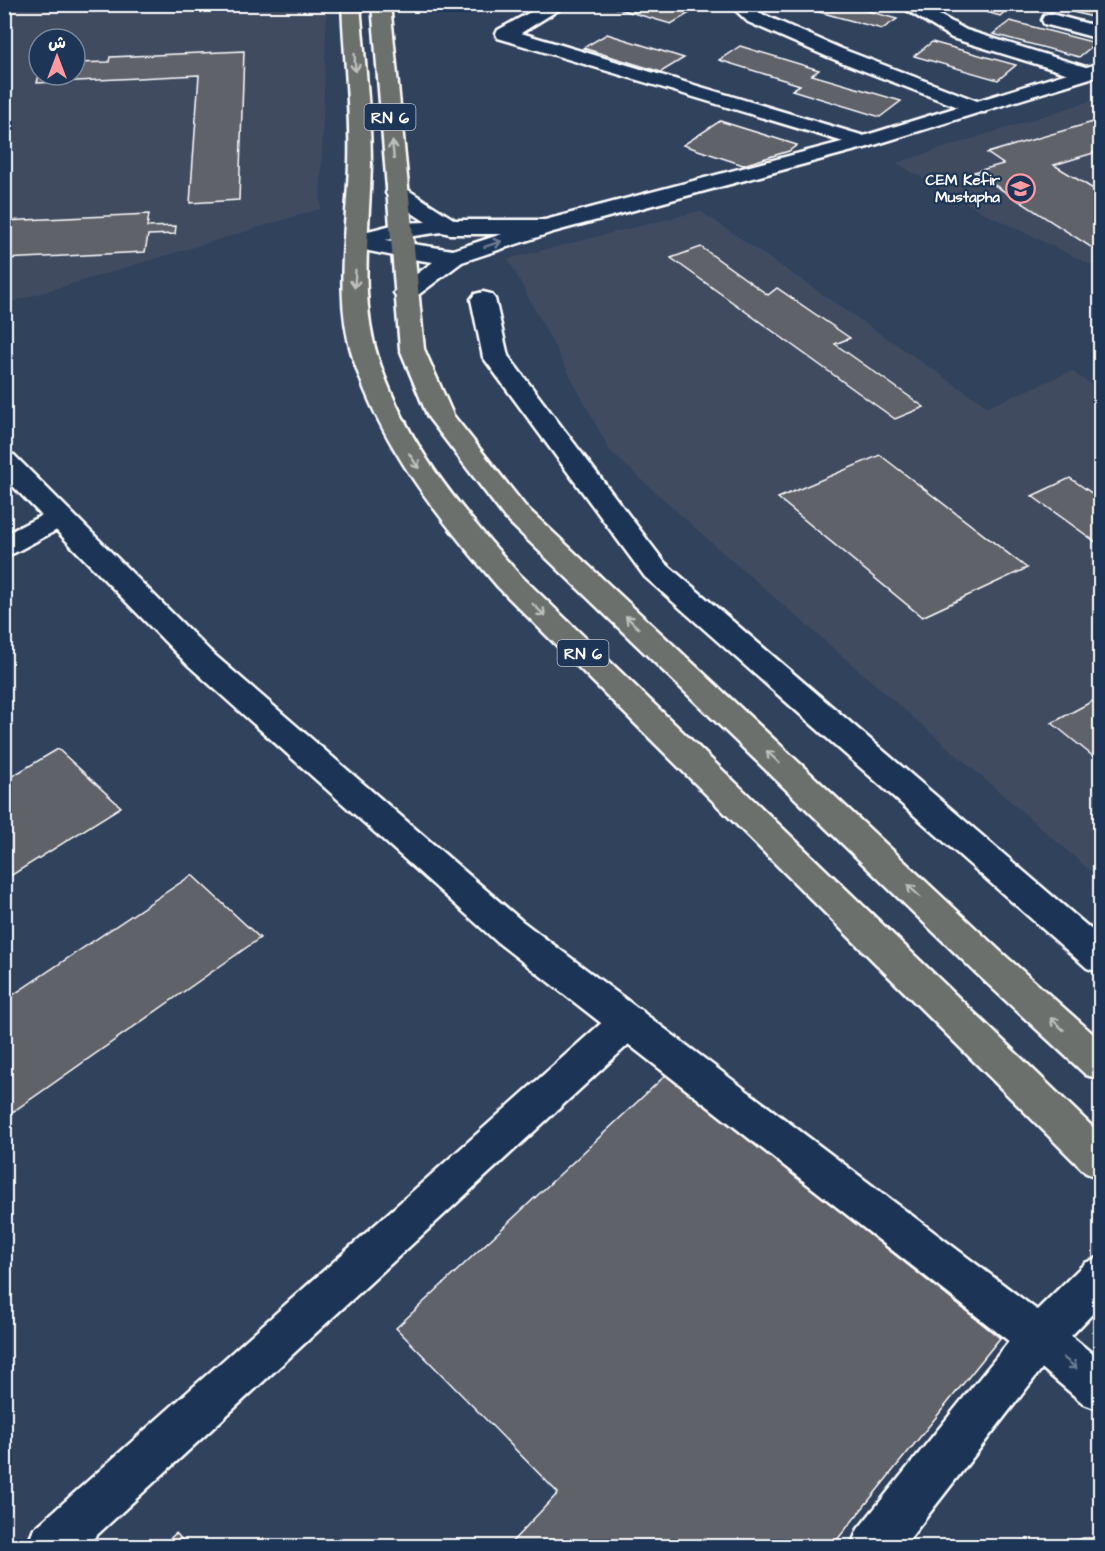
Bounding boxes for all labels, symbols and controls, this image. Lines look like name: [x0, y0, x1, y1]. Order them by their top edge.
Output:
north arrow: [27, 27, 87, 87]
text: ش: [48, 32, 66, 54]
one-way arrow: [349, 52, 360, 72]
road number: RN 6: [364, 104, 416, 130]
one-way arrow: [387, 141, 398, 161]
place label: CEM Kefir Mustapha: [925, 170, 1001, 208]
school or university icon: CEM Kefir Mustapha: [1005, 173, 1037, 205]
one-way arrow: [483, 238, 502, 249]
one-way arrow: [349, 268, 360, 288]
one-way arrow: [408, 453, 420, 469]
one-way arrow: [532, 603, 547, 618]
one-way arrow: [624, 615, 639, 629]
road number: RN 6: [558, 640, 608, 666]
one-way arrow: [766, 750, 781, 764]
one-way arrow: [907, 884, 922, 898]
one-way arrow: [1050, 1017, 1065, 1031]
one-way arrow: [1062, 1356, 1078, 1369]

